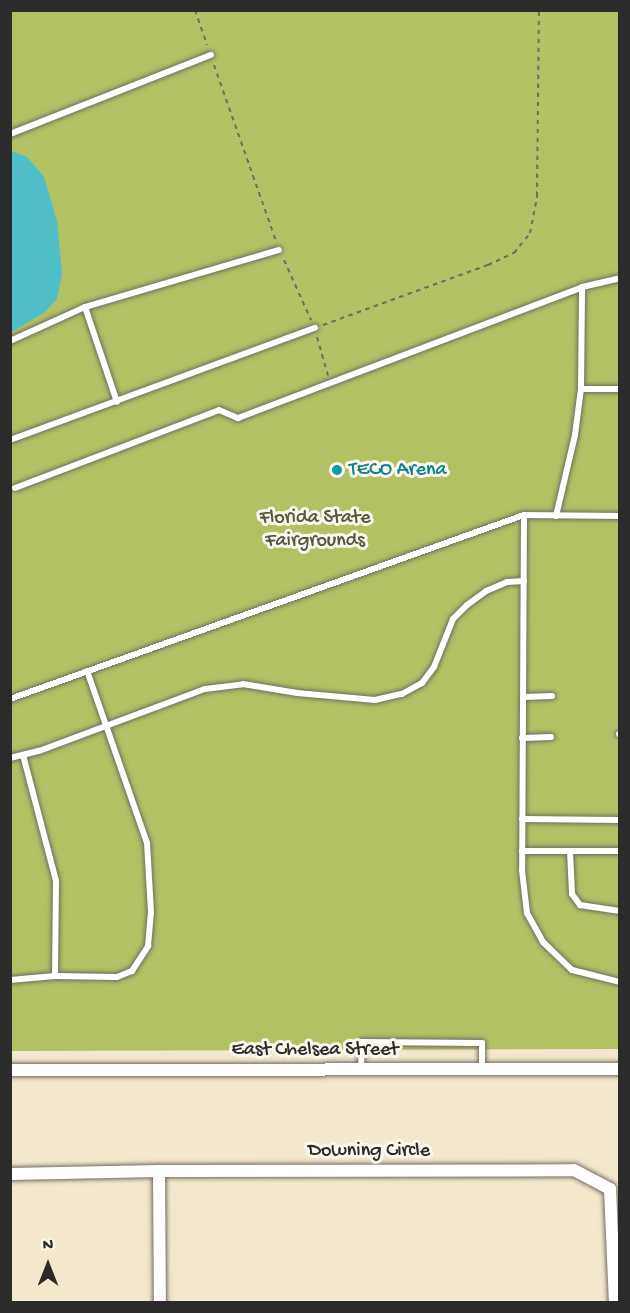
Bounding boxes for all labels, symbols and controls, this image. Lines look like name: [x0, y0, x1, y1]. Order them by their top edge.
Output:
place label: TECO Arena: [349, 458, 447, 482]
marker: TECO Arena: [330, 463, 344, 477]
park label: Florida State Fairgrounds: [259, 506, 371, 553]
street label: East Chelsea Street: [232, 1038, 398, 1062]
street label: Downing Circle: [308, 1139, 430, 1163]
north arrow: [18, 1235, 78, 1295]
text: N: [43, 1237, 53, 1256]

